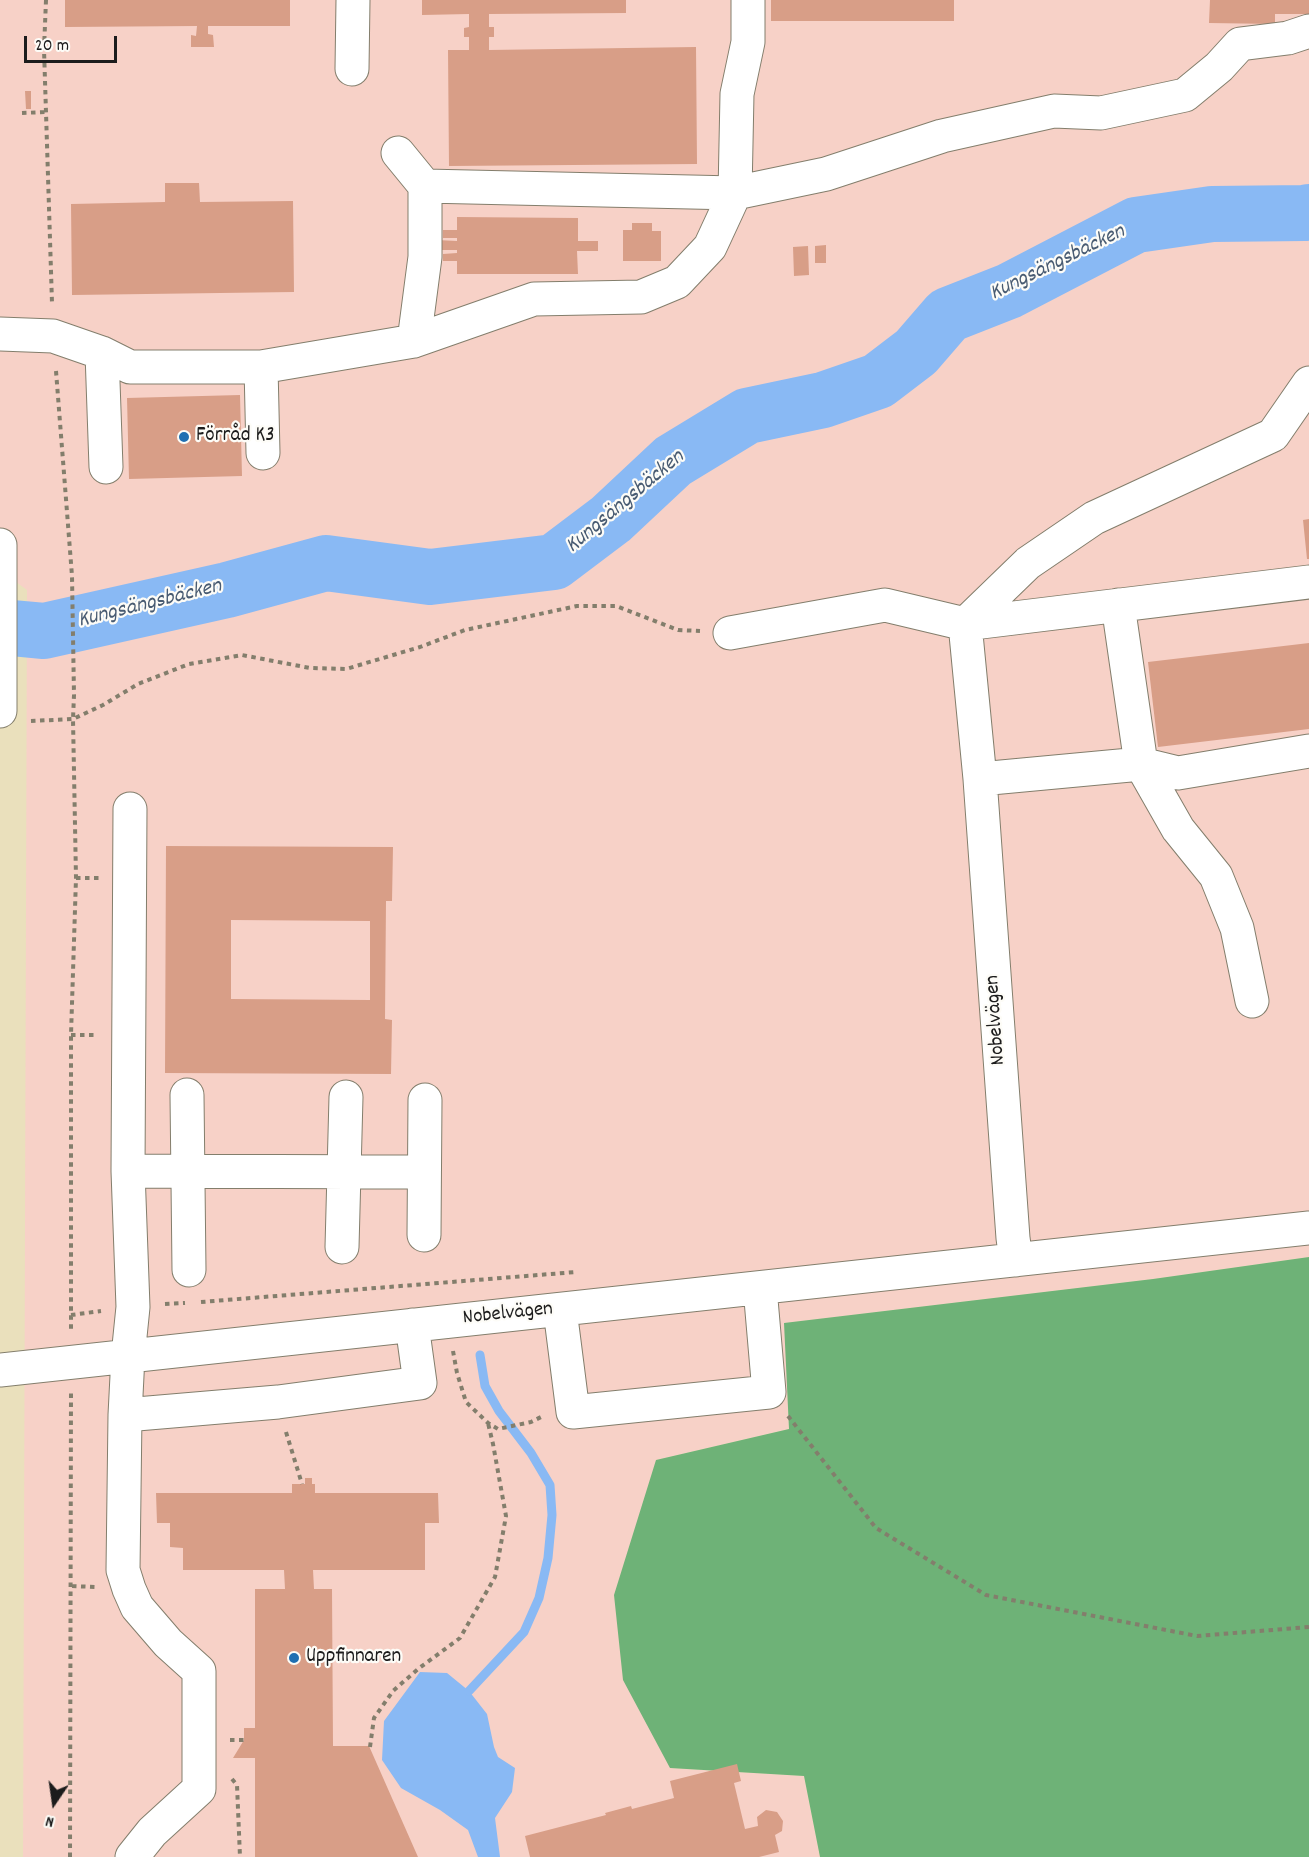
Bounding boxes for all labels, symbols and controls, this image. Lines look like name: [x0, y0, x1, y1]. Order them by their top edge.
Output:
scale bar: [27, 24, 120, 62]
text: 20 m: [35, 34, 69, 59]
water label: Kungsängsbäcken: [986, 220, 1130, 308]
place label: Förråd K3: [196, 424, 274, 450]
marker: Förråd K3: [177, 430, 191, 444]
water label: Kungsängsbäcken: [561, 446, 691, 560]
water label: Kungsängsbäcken: [76, 574, 224, 636]
street label: Nobelvägen: [981, 974, 1013, 1066]
street label: Nobelvägen: [462, 1298, 554, 1332]
place label: Uppfinnaren: [306, 1645, 401, 1671]
marker: Uppfinnaren: [287, 1651, 301, 1665]
north arrow: [24, 1773, 84, 1833]
text: N: [43, 1809, 56, 1833]

